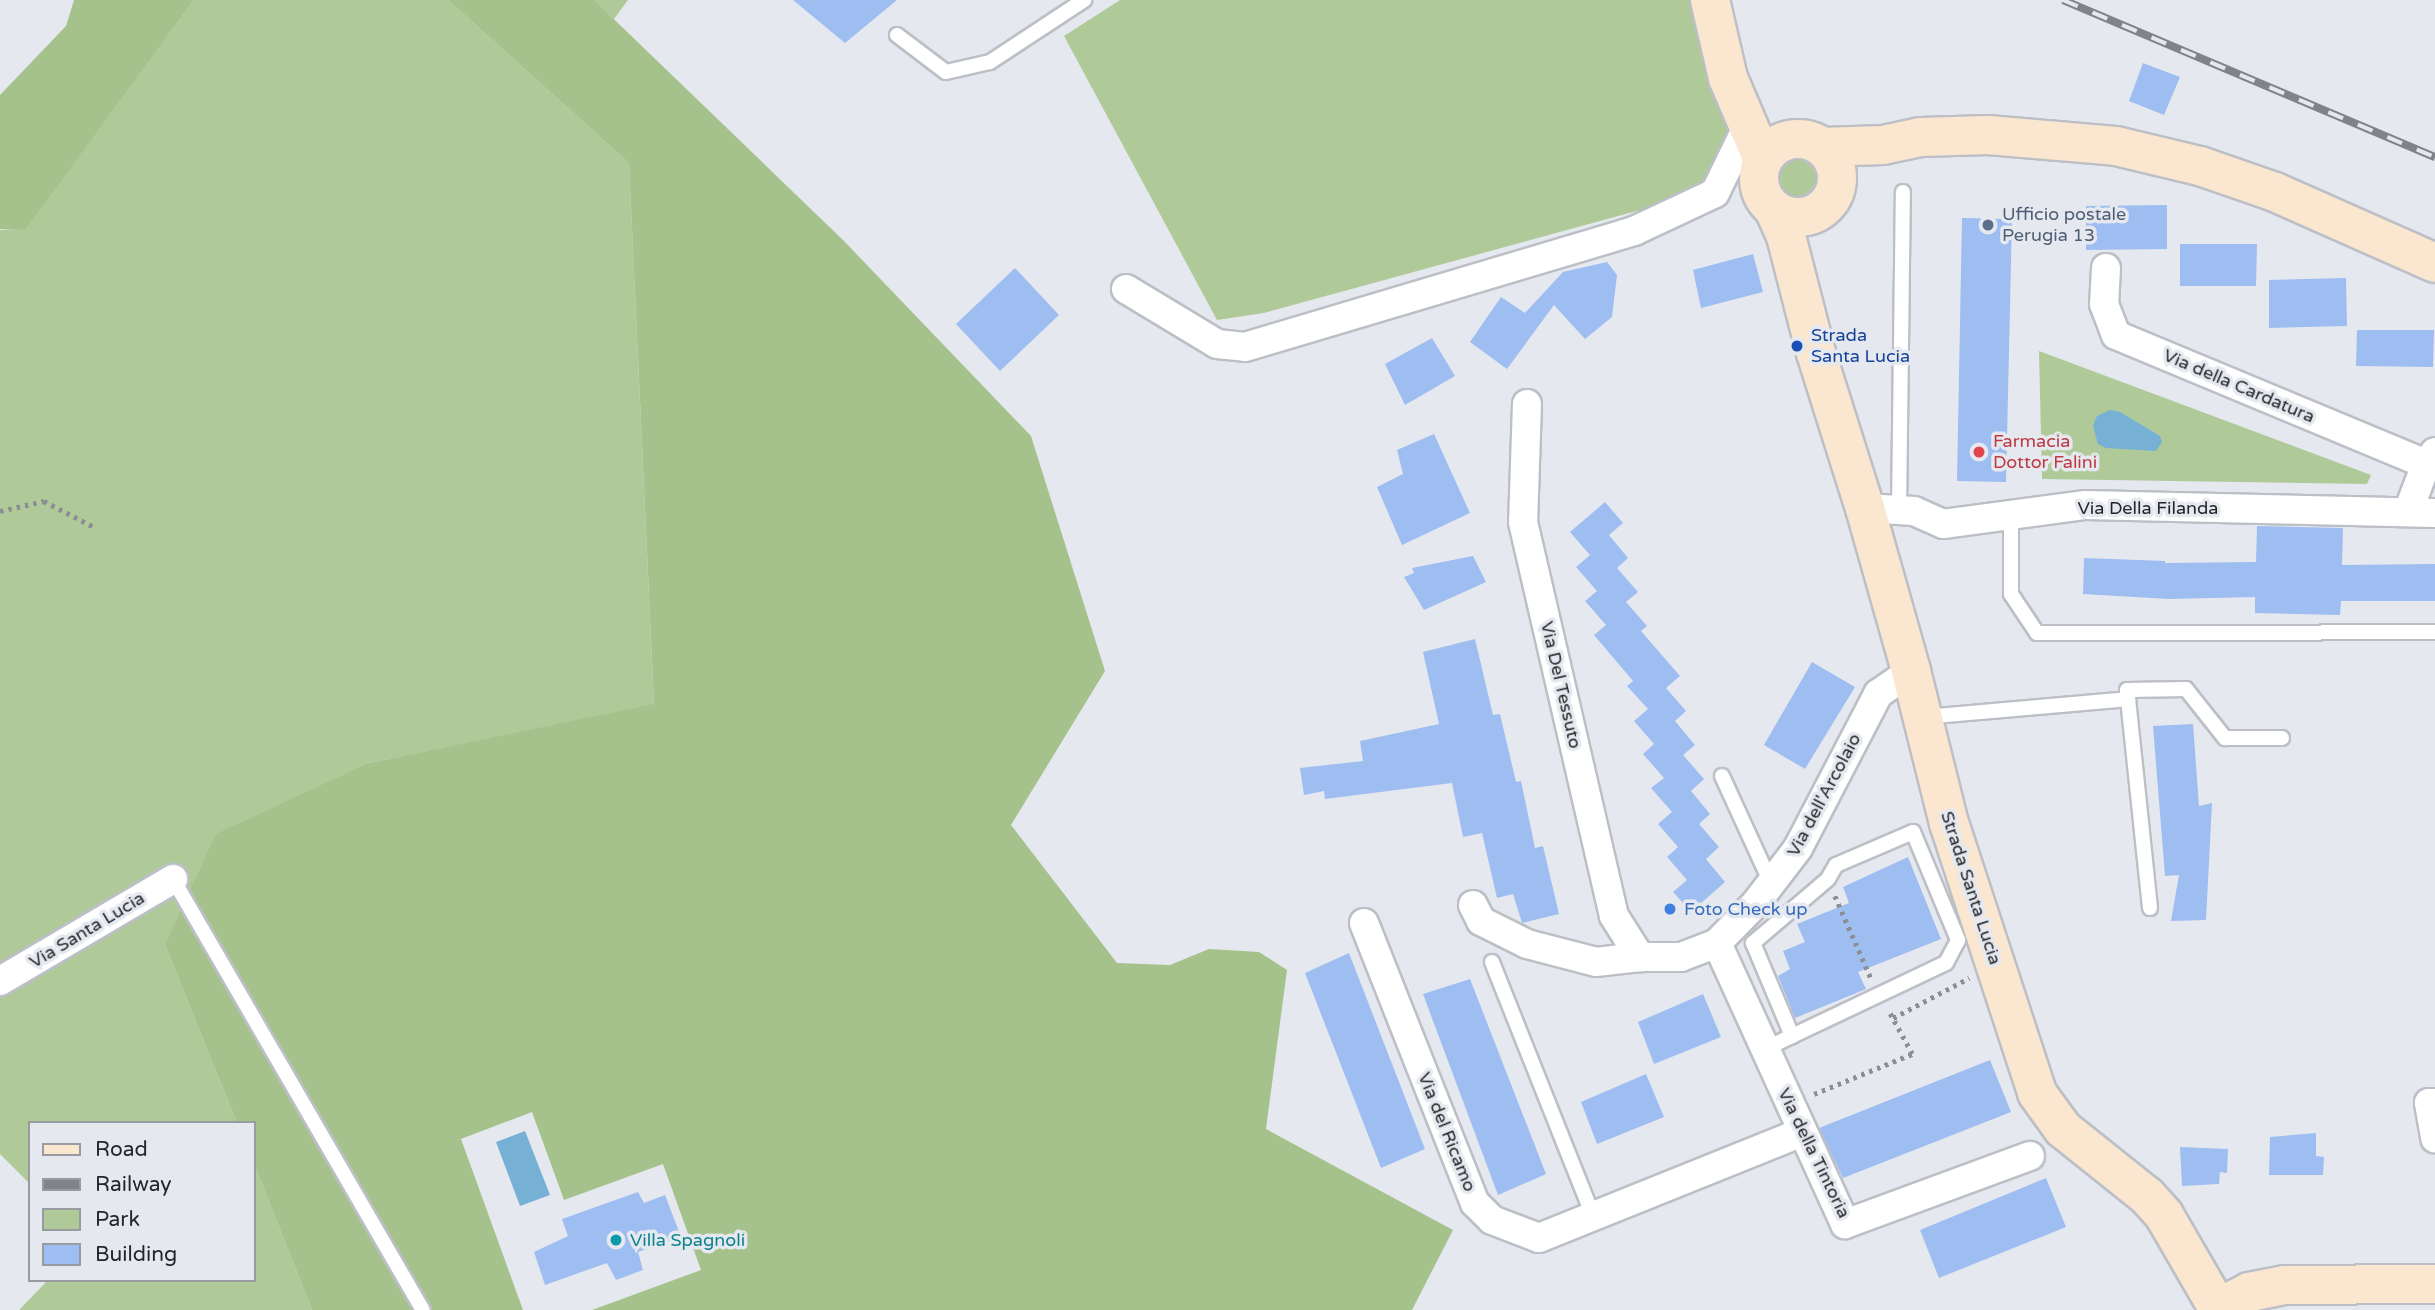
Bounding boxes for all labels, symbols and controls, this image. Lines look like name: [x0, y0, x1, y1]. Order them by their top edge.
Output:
place label: Ufficio postale Perugia 13: [2002, 204, 2126, 246]
marker: Ufficio postale Perugia 13: [1980, 217, 1996, 233]
place label: Strada Santa Lucia: [1811, 325, 1910, 368]
marker: Strada Santa Lucia: [1789, 338, 1805, 354]
street label: Via della Cardatura: [2160, 344, 2318, 428]
place label: Farmacia Dottor Falini: [1993, 431, 2097, 474]
marker: Farmacia Dottor Falini: [1971, 444, 1987, 460]
street label: Via Della Filanda: [2078, 497, 2218, 519]
street label: Via Del Tessuto: [1536, 619, 1586, 751]
street label: Via dell'Arcolaio: [1782, 730, 1866, 860]
street label: Strada Santa Lucia: [1936, 809, 2006, 967]
street label: Via Santa Lucia: [25, 887, 149, 973]
place label: Foto Check up: [1684, 898, 1808, 920]
marker: Foto Check up: [1662, 901, 1678, 917]
street label: Via del Ricamo: [1413, 1069, 1481, 1195]
street label: Via della Tintoria: [1773, 1084, 1855, 1222]
legend: [28, 1121, 256, 1282]
text: Road: [95, 1137, 148, 1162]
text: Railway: [95, 1172, 172, 1197]
text: Park: [95, 1207, 140, 1232]
place label: Villa Spagnoli: [630, 1229, 745, 1251]
marker: Villa Spagnoli: [608, 1232, 624, 1248]
text: Building: [95, 1242, 177, 1267]

